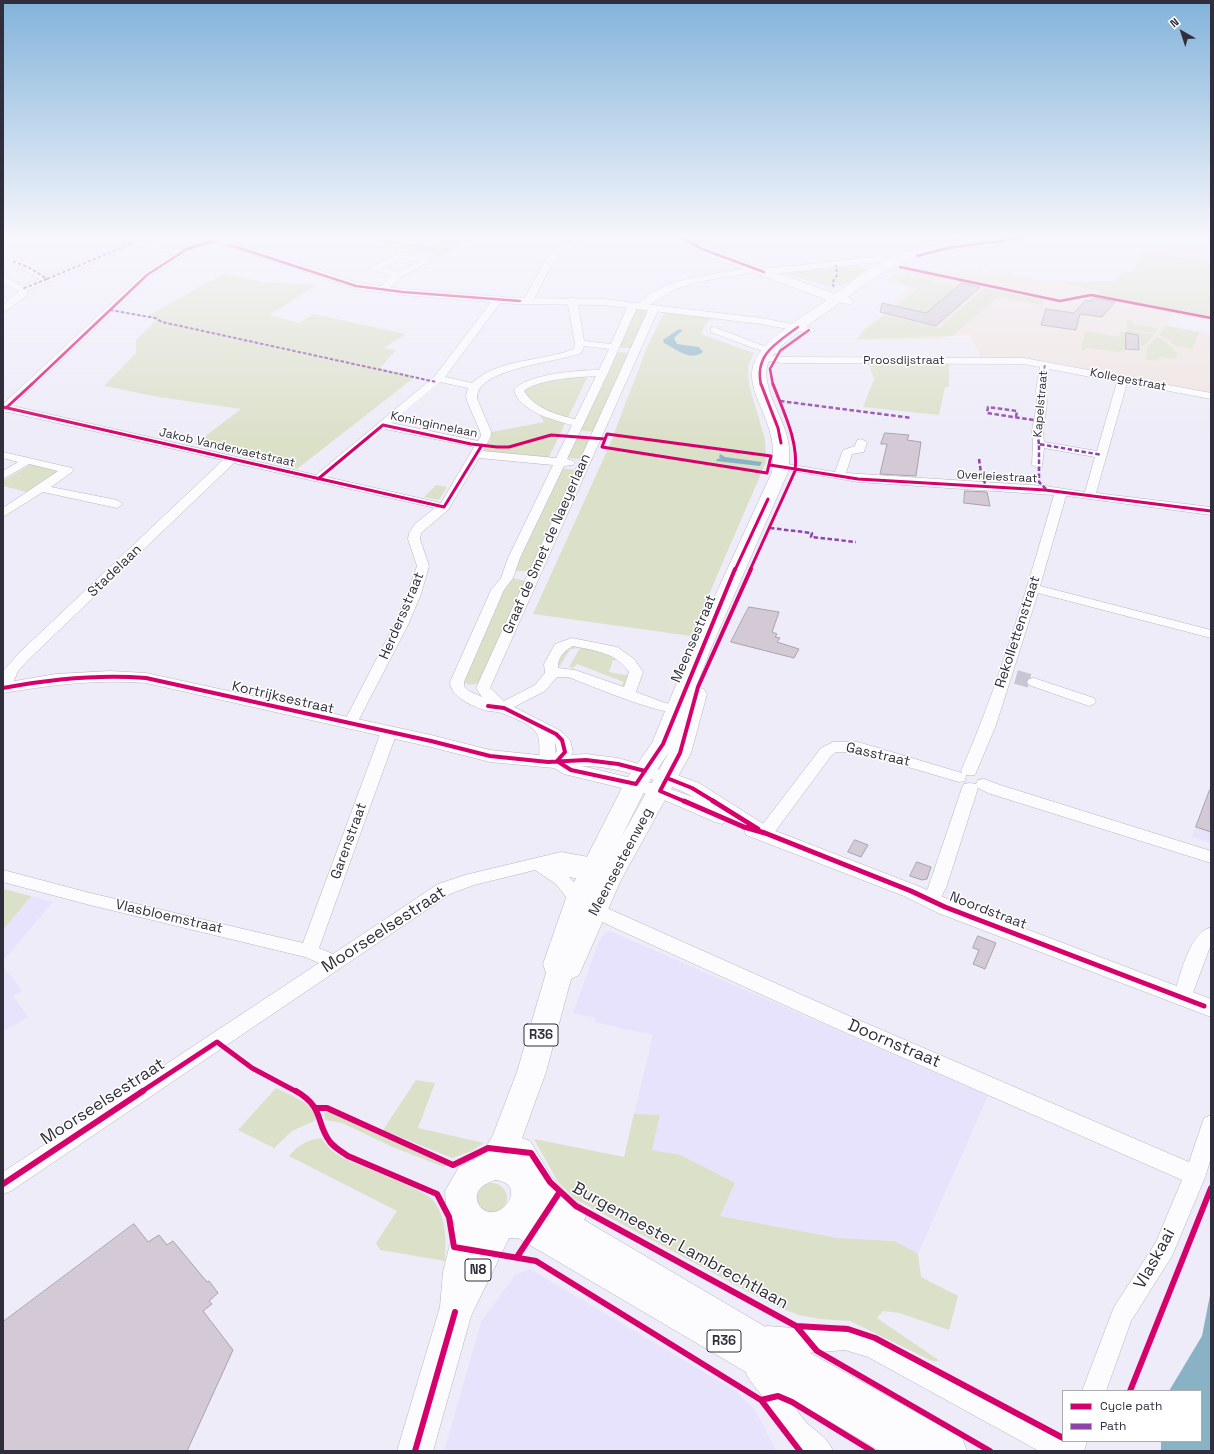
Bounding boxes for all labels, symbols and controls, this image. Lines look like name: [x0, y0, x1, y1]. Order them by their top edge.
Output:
north arrow: [1162, 12, 1202, 52]
text: N: [1167, 15, 1182, 30]
street label: Proosdijstraat: [863, 354, 945, 368]
street label: Kollegestraat: [1089, 366, 1167, 394]
street label: Kapelstraat: [1031, 370, 1051, 438]
street label: Koninginnelaan: [389, 409, 479, 441]
street label: Jakob Vandervaetstraat: [158, 425, 296, 471]
street label: Graaf de Smet de Naeyerlaan: [499, 451, 595, 637]
street label: Overleiestraat: [956, 468, 1038, 486]
street label: Stadelaan: [85, 541, 145, 601]
street label: Herdersstraat: [376, 570, 428, 662]
street label: Rekollettenstraat: [992, 574, 1044, 690]
street label: Meensestraat: [668, 593, 720, 685]
street label: Kortrijksestraat: [230, 678, 336, 718]
street label: Gasstraat: [844, 739, 912, 771]
street label: Garenstraat: [327, 801, 371, 881]
street label: Meensesteenweg: [585, 805, 657, 919]
street label: Moorseelsestraat: [318, 882, 450, 978]
street label: Noordstraat: [947, 889, 1029, 933]
street label: Vlasbloemstraat: [114, 896, 224, 938]
street label: Doornstraat: [845, 1015, 943, 1073]
road number: R36: [524, 1024, 558, 1046]
street label: Moorseelsestraat: [37, 1054, 169, 1150]
street label: Burgemeester Lambrechtlaan: [568, 1178, 792, 1314]
street label: Vlaskaai: [1130, 1225, 1180, 1293]
road number: N8: [465, 1259, 491, 1281]
road number: R36: [707, 1330, 741, 1352]
legend: [1062, 1390, 1202, 1442]
text: Cycle path: [1100, 1398, 1162, 1414]
text: Path: [1100, 1418, 1126, 1434]

